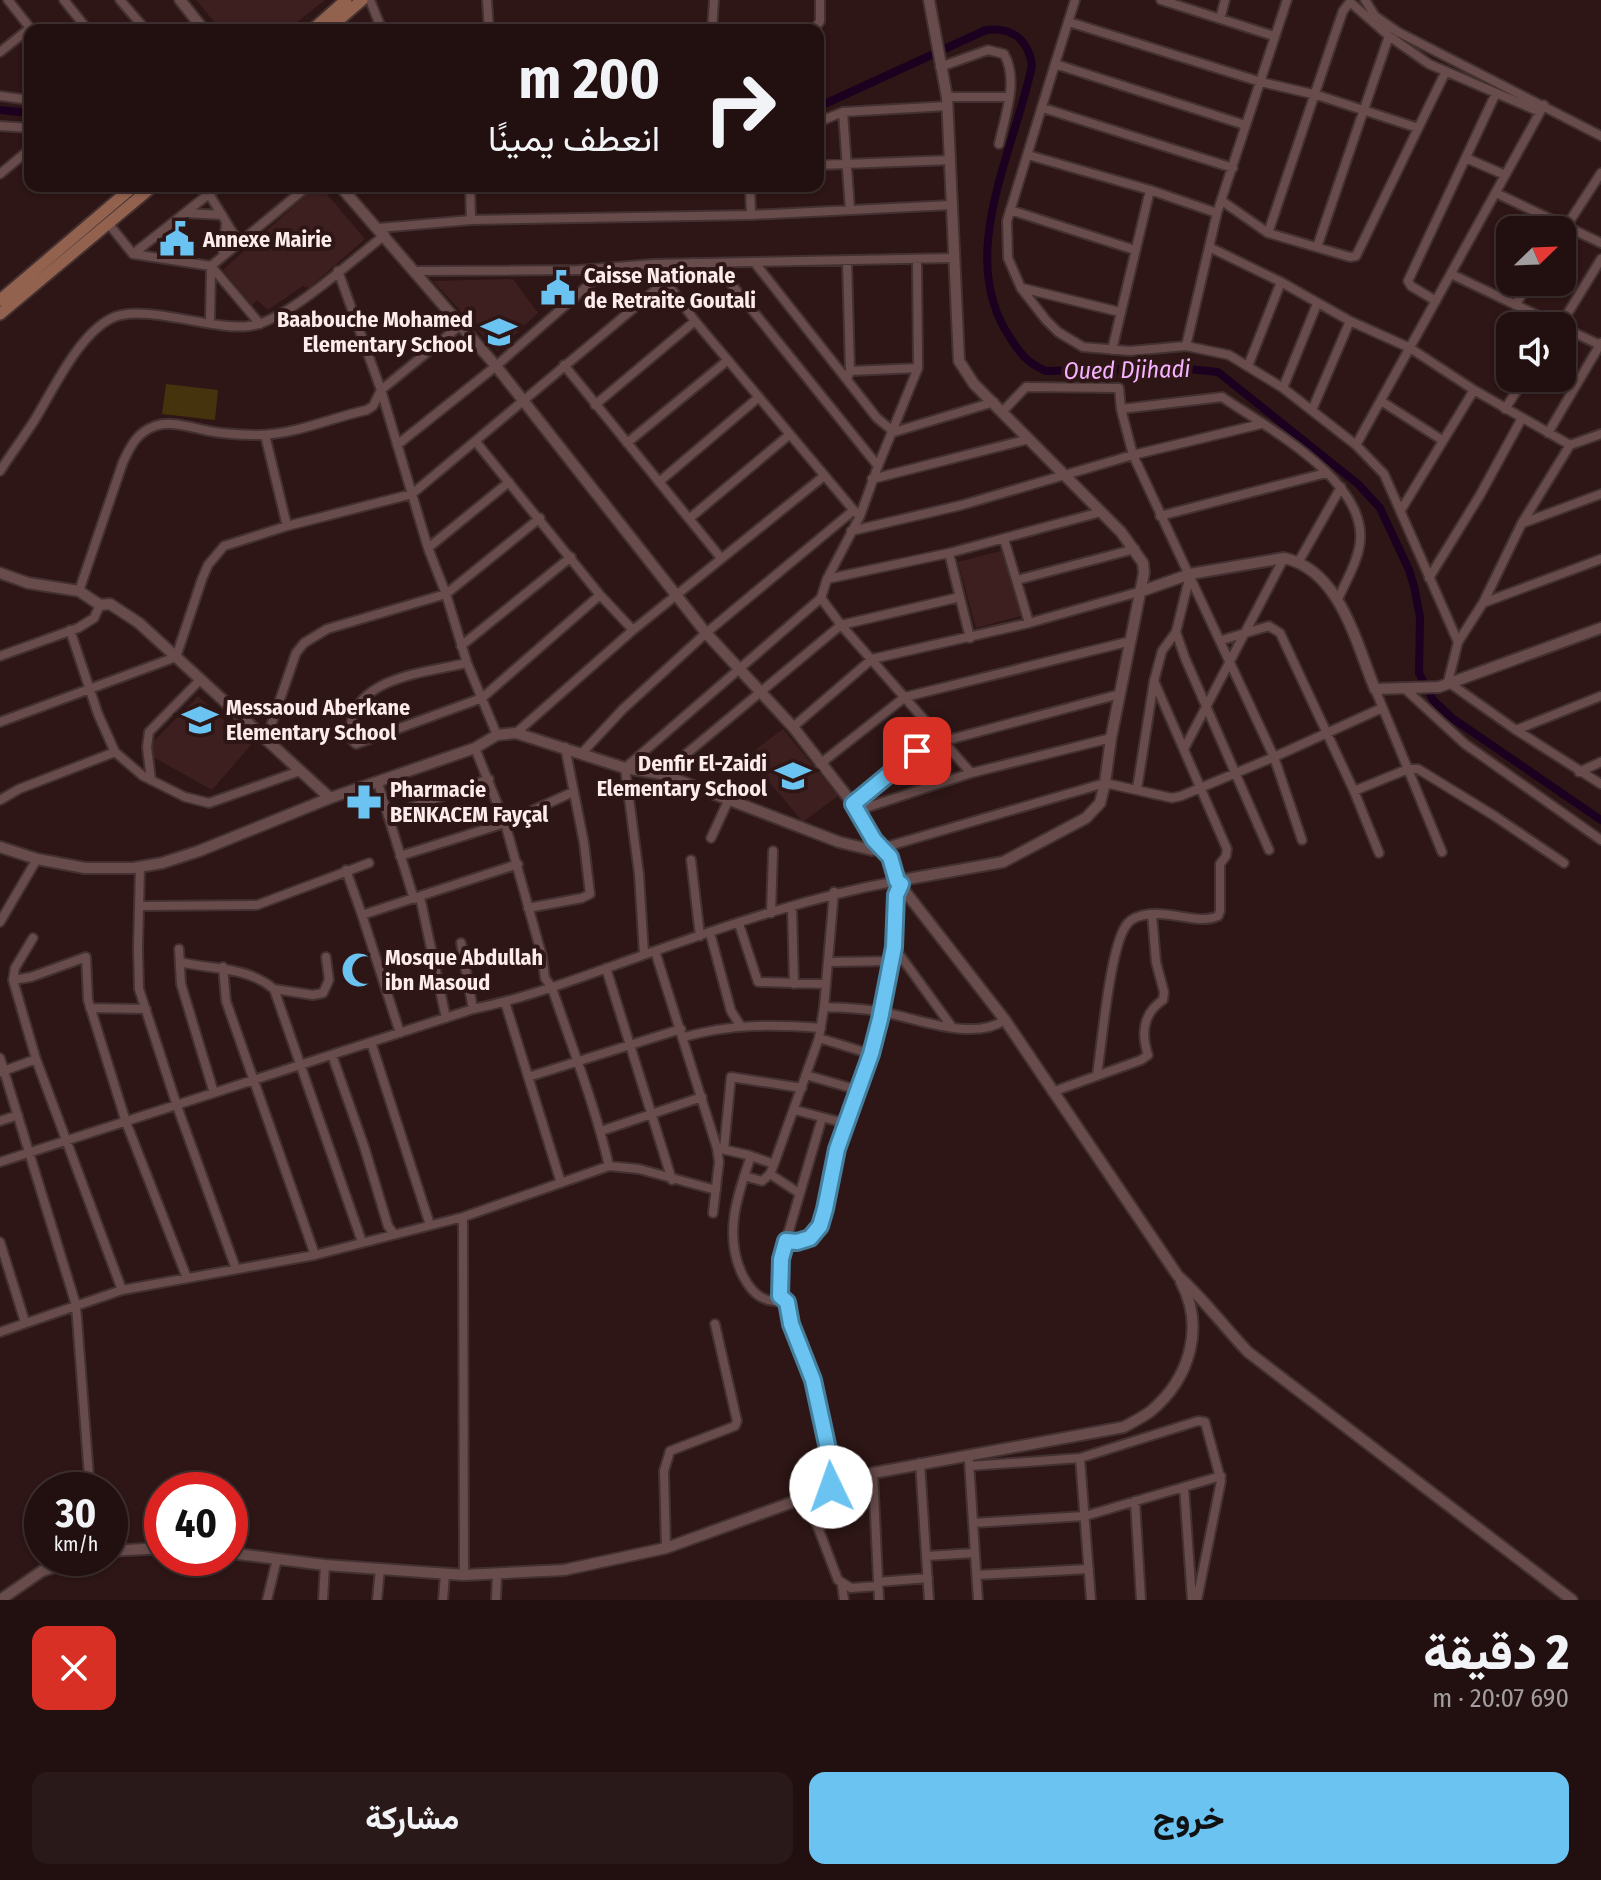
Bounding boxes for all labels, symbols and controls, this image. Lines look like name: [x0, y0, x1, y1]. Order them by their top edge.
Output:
text: 200 m: [519, 46, 660, 113]
icon: right: [688, 56, 792, 160]
text: انعطف يمينًا: [488, 117, 660, 161]
north arrow: [1496, 216, 1576, 296]
map controls: [1496, 216, 1576, 392]
public building icon: Annexe Mairie: [158, 220, 196, 258]
place label: Annexe Mairie: [202, 226, 332, 253]
place label: Caisse Nationale de Retraite Goutali: [584, 262, 756, 314]
public building icon: Caisse Nationale de Retraite Goutali: [539, 269, 577, 307]
place label: Baabouche Mohamed Elementary School: [277, 306, 474, 358]
button: sound: [1496, 312, 1576, 392]
school or university icon: Baabouche Mohamed Elementary School: [480, 313, 518, 351]
water label: Oued Djihadi: [1063, 355, 1191, 385]
place label: Messaoud Aberkane Elementary School: [226, 694, 410, 746]
school or university icon: Messaoud Aberkane Elementary School: [181, 701, 219, 739]
pin: [883, 717, 951, 785]
icon: arrive: [895, 729, 939, 773]
place label: Denfir El-Zaidi Elementary School: [597, 750, 768, 802]
school or university icon: Denfir El-Zaidi Elementary School: [774, 757, 812, 795]
place label: Pharmacie BENKACEM Fayçal: [390, 776, 549, 828]
pharmacy icon: Pharmacie BENKACEM Fayçal: [345, 783, 383, 821]
place label: Mosque Abdullah ibn Masoud: [385, 944, 543, 996]
mosque icon: Mosque Abdullah ibn Masoud: [340, 951, 378, 989]
position arrow: [789, 1445, 873, 1529]
speed limit sign: 40: [144, 1472, 248, 1576]
text: 30: [56, 1490, 96, 1538]
text: km/h: [54, 1532, 98, 1556]
text: 2 دقيقة: [1423, 1624, 1569, 1682]
button: close: [32, 1626, 116, 1710]
text: 690 m · 20:07: [1432, 1683, 1569, 1714]
button: مشاركة: [32, 1772, 793, 1864]
button: خروج: [809, 1772, 1569, 1864]

